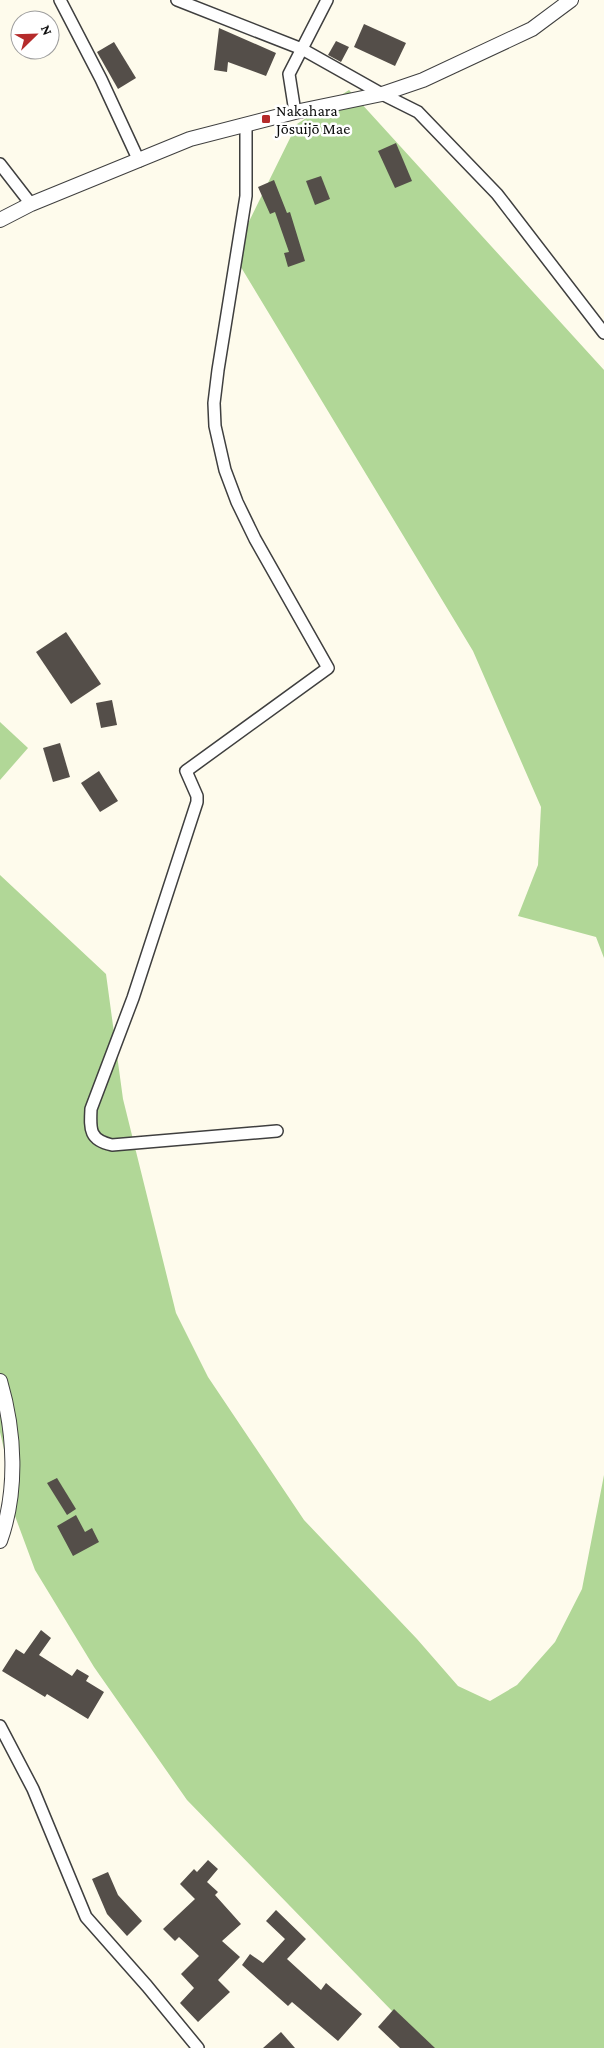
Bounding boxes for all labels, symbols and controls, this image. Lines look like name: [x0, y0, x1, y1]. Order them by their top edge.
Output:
north arrow: [10, 10, 60, 60]
text: N: [38, 22, 56, 38]
place label: Nakahara Jōsuijō Mae: [274, 102, 350, 138]
marker: Nakahara Jōsuijō Mae: [260, 113, 272, 125]

